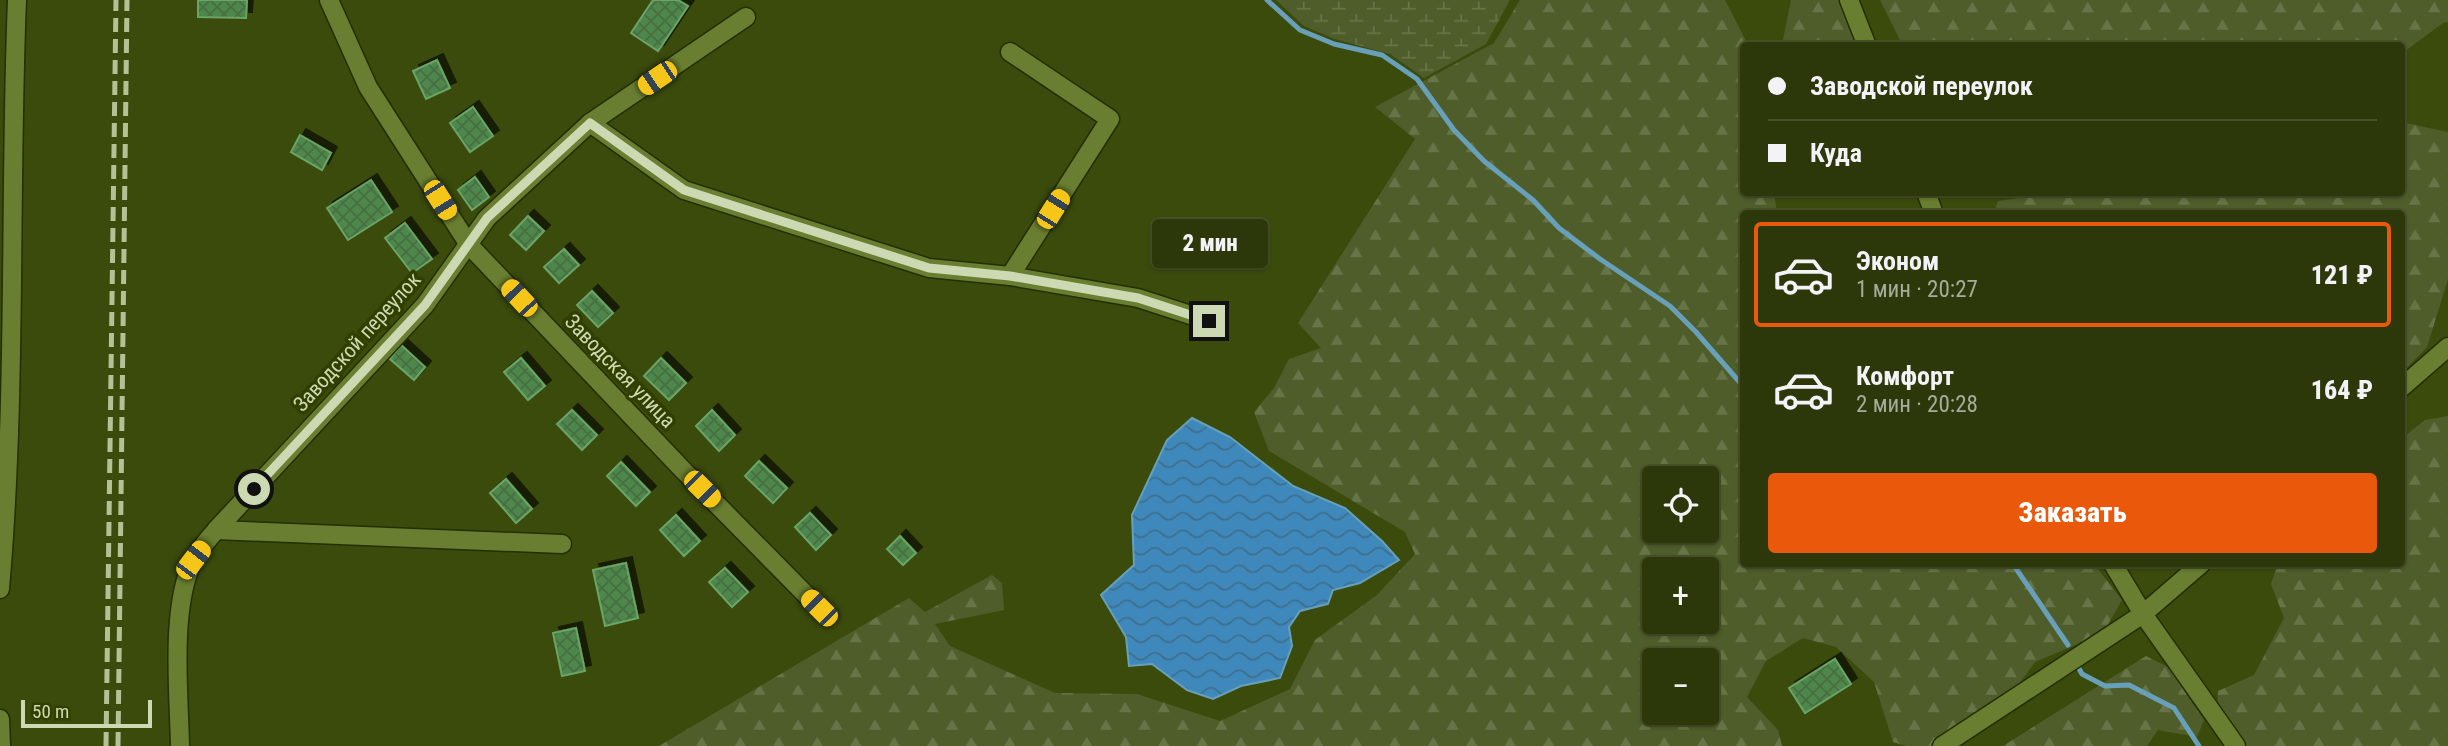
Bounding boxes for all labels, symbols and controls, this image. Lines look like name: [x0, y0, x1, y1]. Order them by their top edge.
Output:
car: [634, 58, 681, 98]
text: Заводской переулок: [1810, 71, 2033, 101]
text: Куда: [1810, 138, 1862, 168]
car: [420, 177, 461, 223]
car: [1033, 186, 1074, 232]
callout: 2 мин: [1151, 219, 1267, 268]
text: 2 мин: [1182, 230, 1238, 257]
icon: car: [1772, 243, 1835, 306]
text: Эконом: [1856, 246, 1939, 276]
text: 121 ₽: [2311, 260, 2373, 290]
street label: Заводской переулок: [288, 268, 426, 416]
car: [497, 275, 542, 321]
text: 1 мин · 20:27: [1856, 276, 1978, 303]
route end: [1193, 305, 1225, 337]
street label: Заводская улица: [560, 309, 680, 433]
icon: car: [1772, 358, 1835, 421]
text: Комфорт: [1856, 361, 1954, 391]
text: 164 ₽: [2311, 375, 2373, 405]
text: 2 мин · 20:28: [1856, 391, 1978, 418]
map controls: [1642, 466, 1719, 725]
button: locate: [1642, 466, 1719, 543]
car: [680, 467, 725, 511]
route start: [238, 473, 270, 505]
button: Заказать: [1768, 473, 2377, 553]
car: [172, 537, 215, 583]
button: +: [1642, 557, 1719, 634]
car: [797, 586, 842, 630]
button: −: [1642, 648, 1719, 725]
scale bar: [21, 697, 152, 729]
text: 50 m: [32, 700, 69, 723]

